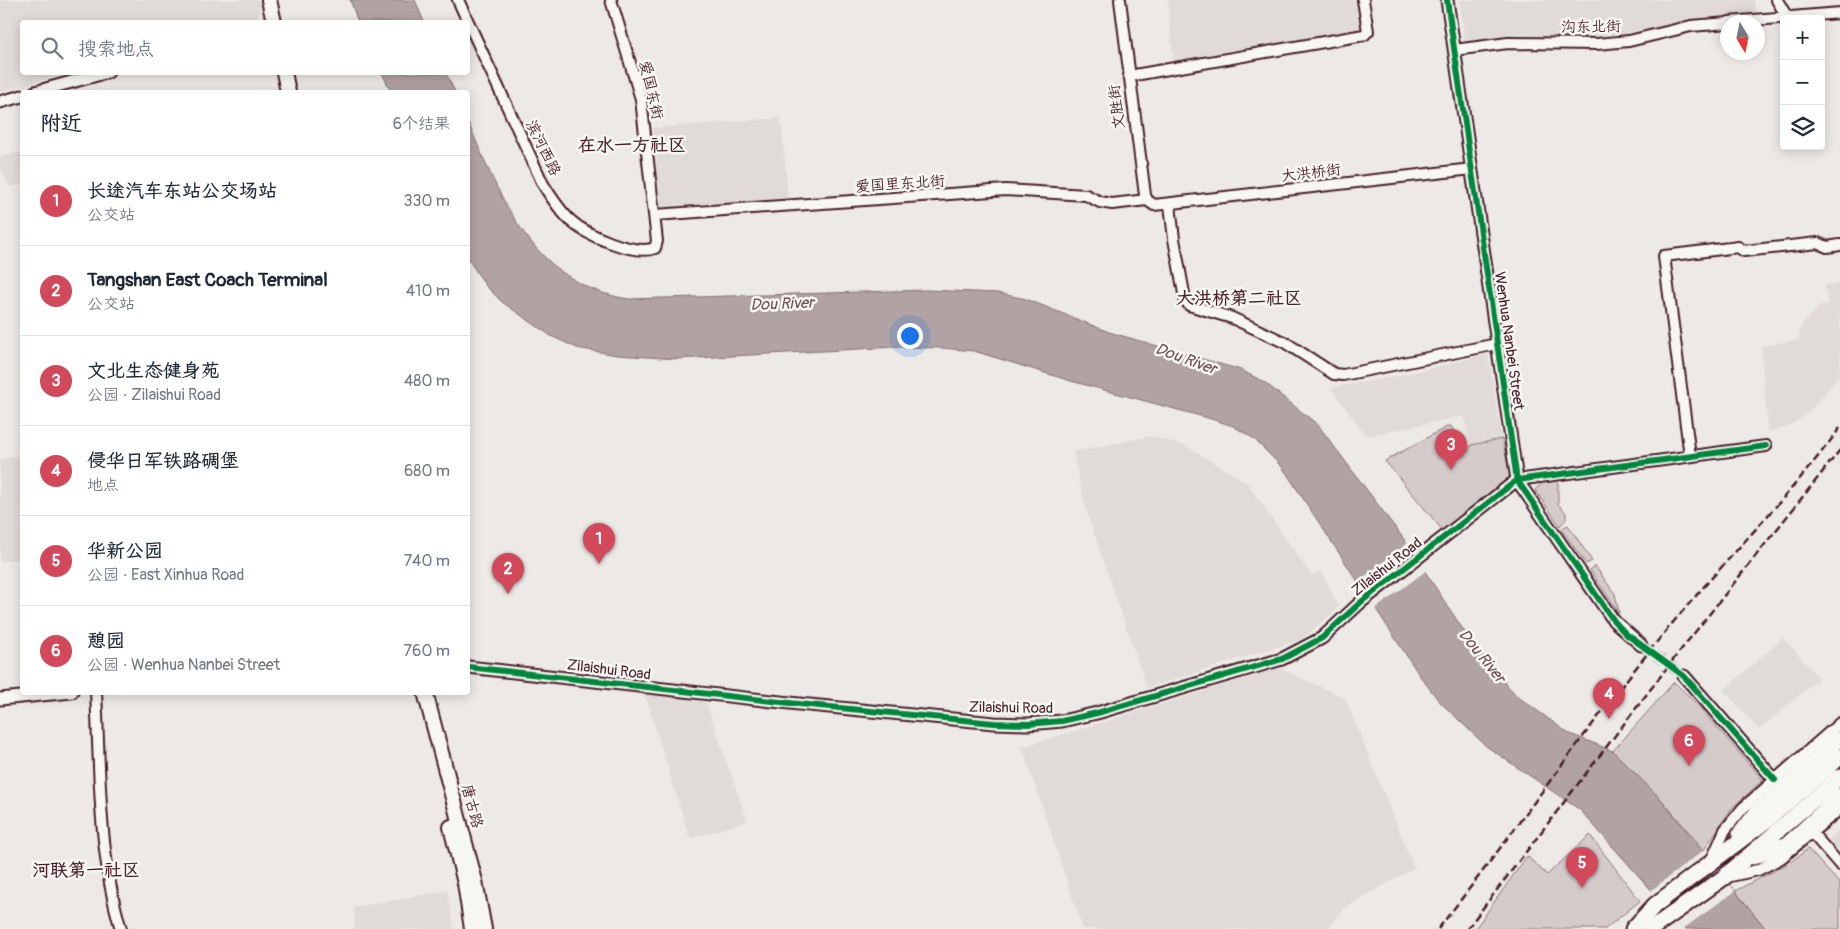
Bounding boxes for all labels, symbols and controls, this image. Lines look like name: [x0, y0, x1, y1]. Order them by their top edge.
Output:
north arrow: [1720, 15, 1765, 60]
map controls: [1780, 15, 1825, 150]
button: +: [1780, 15, 1825, 60]
street label: 沟东北街: [1561, 17, 1621, 37]
search box: [20, 20, 470, 75]
icon: search: [38, 34, 66, 62]
text: 搜索地点: [78, 37, 154, 61]
street label: 爱国东街: [635, 59, 667, 121]
button: −: [1780, 60, 1825, 105]
street label: 文胜街: [1105, 84, 1129, 130]
button: layers: [1780, 105, 1825, 150]
text: 附近: [40, 110, 82, 137]
text: 6个结果: [393, 114, 450, 134]
street label: 滨河西路: [521, 117, 565, 179]
district label: 在水一方社区: [578, 134, 686, 157]
street label: 大洪桥街: [1280, 160, 1342, 186]
street label: 爱国里东北街: [854, 171, 946, 197]
text: 长途汽车东站公交场站: [87, 179, 277, 203]
text: 1: [53, 191, 59, 211]
text: 330 m: [404, 191, 450, 211]
text: 公交站: [87, 205, 135, 225]
text: Tangshan East Coach Terminal: [87, 268, 328, 292]
street label: Wenhua Nanbei Street: [1490, 270, 1528, 412]
text: 2: [52, 281, 60, 301]
text: 410 m: [406, 281, 450, 301]
district label: 大洪桥第二社区: [1176, 287, 1302, 310]
water label: Dou River: [750, 293, 816, 315]
text: 公交站: [87, 294, 135, 314]
your location: [897, 323, 923, 349]
water label: Dou River: [1153, 339, 1221, 380]
text: 文北生态健身苑: [87, 359, 220, 383]
text: 3: [52, 371, 60, 391]
text: 480 m: [404, 371, 450, 391]
text: 公园 · Zilaishui Road: [87, 385, 221, 405]
pin: 3: [1435, 429, 1467, 470]
text: 侵华日军铁路碉堡: [87, 449, 239, 473]
text: 4: [51, 461, 61, 481]
text: 680 m: [404, 461, 450, 481]
text: 地点: [87, 475, 119, 495]
pin: 1: [583, 523, 615, 564]
street label: Zilaishui Road: [1348, 534, 1426, 600]
text: 华新公园: [87, 539, 163, 563]
text: 5: [52, 551, 60, 571]
text: 740 m: [404, 551, 450, 571]
pin: 2: [492, 553, 524, 594]
text: 公园 · East Xinhua Road: [87, 565, 244, 585]
water label: Dou River: [1454, 625, 1511, 689]
text: 憩园: [87, 629, 125, 653]
text: 6: [51, 641, 61, 661]
text: 760 m: [404, 641, 450, 661]
text: 公园 · Wenhua Nanbei Street: [87, 655, 280, 675]
street label: Zilaishui Road: [566, 655, 652, 685]
pin: 4: [1593, 678, 1625, 719]
street label: Zilaishui Road: [969, 698, 1053, 718]
pin: 6: [1673, 725, 1705, 766]
street label: 唐古路: [457, 782, 487, 830]
pin: 5: [1566, 847, 1598, 888]
district label: 河联第一社区: [32, 859, 140, 882]

